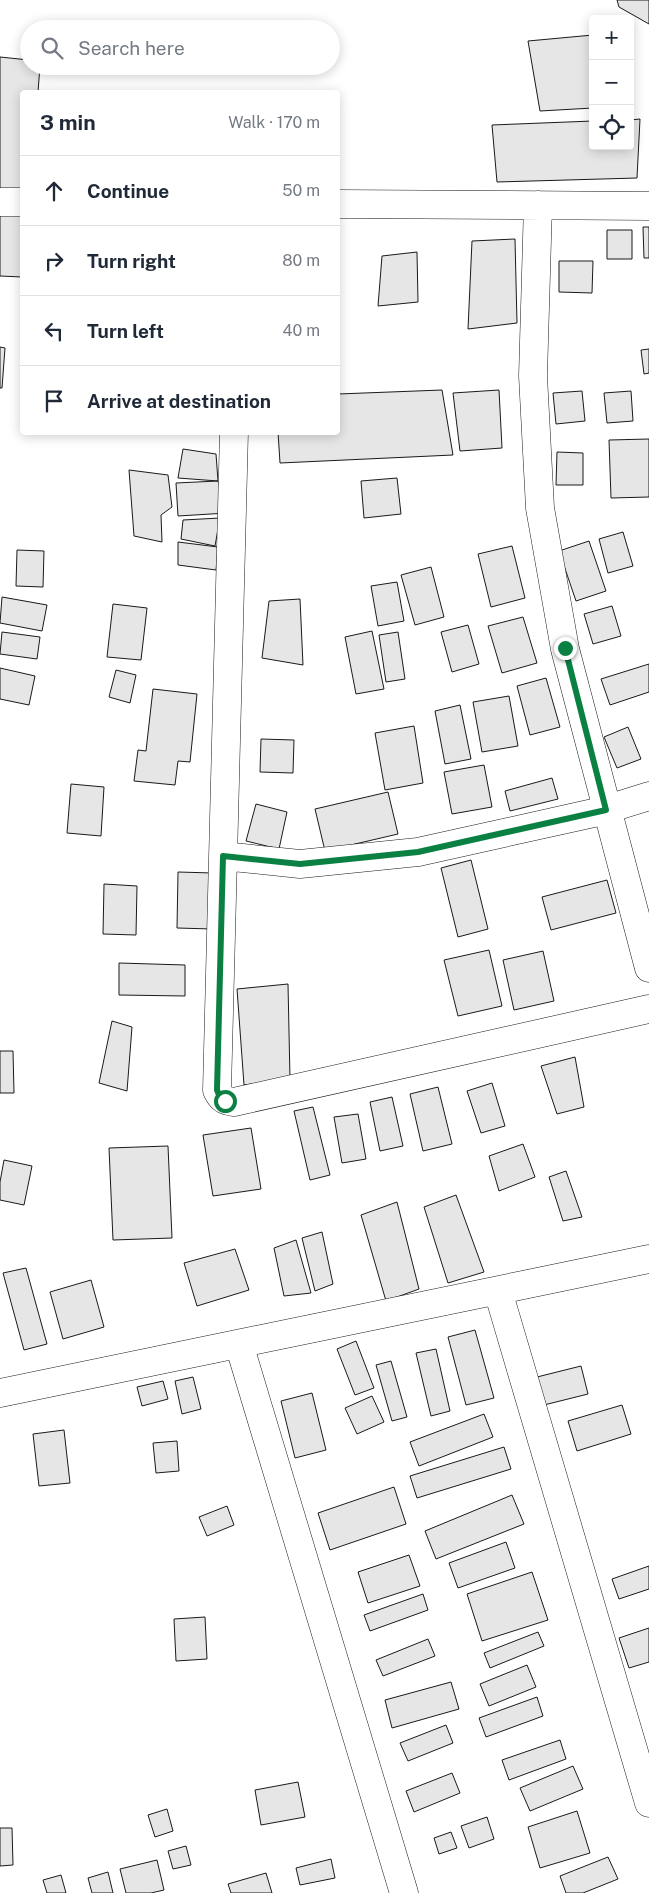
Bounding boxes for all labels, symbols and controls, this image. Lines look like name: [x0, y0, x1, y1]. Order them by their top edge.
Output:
map controls: [589, 15, 634, 150]
button: +: [589, 15, 634, 60]
search box: [20, 20, 340, 75]
icon: search: [38, 34, 66, 62]
text: Search here: [78, 37, 185, 59]
button: −: [589, 60, 634, 105]
button: locate: [589, 105, 634, 150]
text: 3 min: [40, 110, 96, 135]
text: Walk · 170 m: [228, 113, 320, 132]
icon: ahead: [40, 177, 68, 205]
text: Continue: [87, 180, 169, 202]
text: 50 m: [282, 181, 320, 200]
icon: right: [40, 247, 68, 275]
text: Turn right: [87, 250, 176, 272]
text: 80 m: [282, 251, 320, 270]
icon: left: [40, 317, 68, 345]
text: Turn left: [87, 320, 164, 342]
text: 40 m: [282, 321, 320, 340]
icon: arrive: [40, 387, 68, 415]
text: Arrive at destination: [87, 390, 271, 412]
route end: [554, 637, 577, 660]
route start: [214, 1090, 237, 1113]

